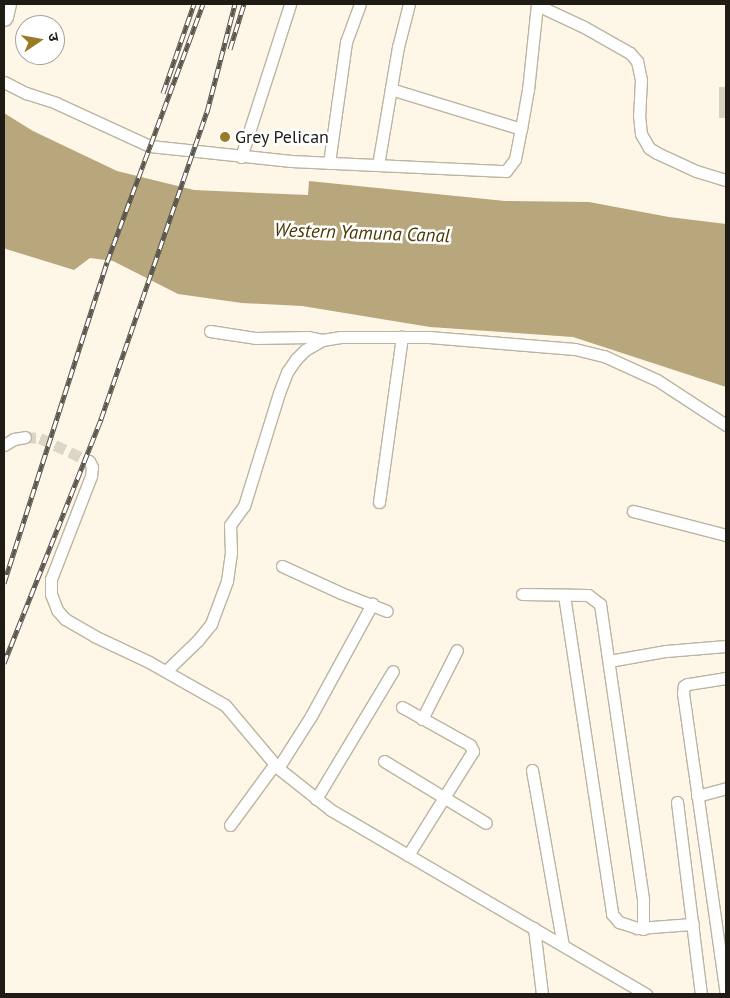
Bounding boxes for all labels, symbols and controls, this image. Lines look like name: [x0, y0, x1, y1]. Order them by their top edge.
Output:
north arrow: [15, 15, 65, 65]
text: उ: [44, 31, 63, 43]
place label: Grey Pelican: [235, 126, 330, 148]
marker: Grey Pelican: [219, 131, 231, 143]
water label: Western Yamuna Canal: [274, 219, 450, 247]

